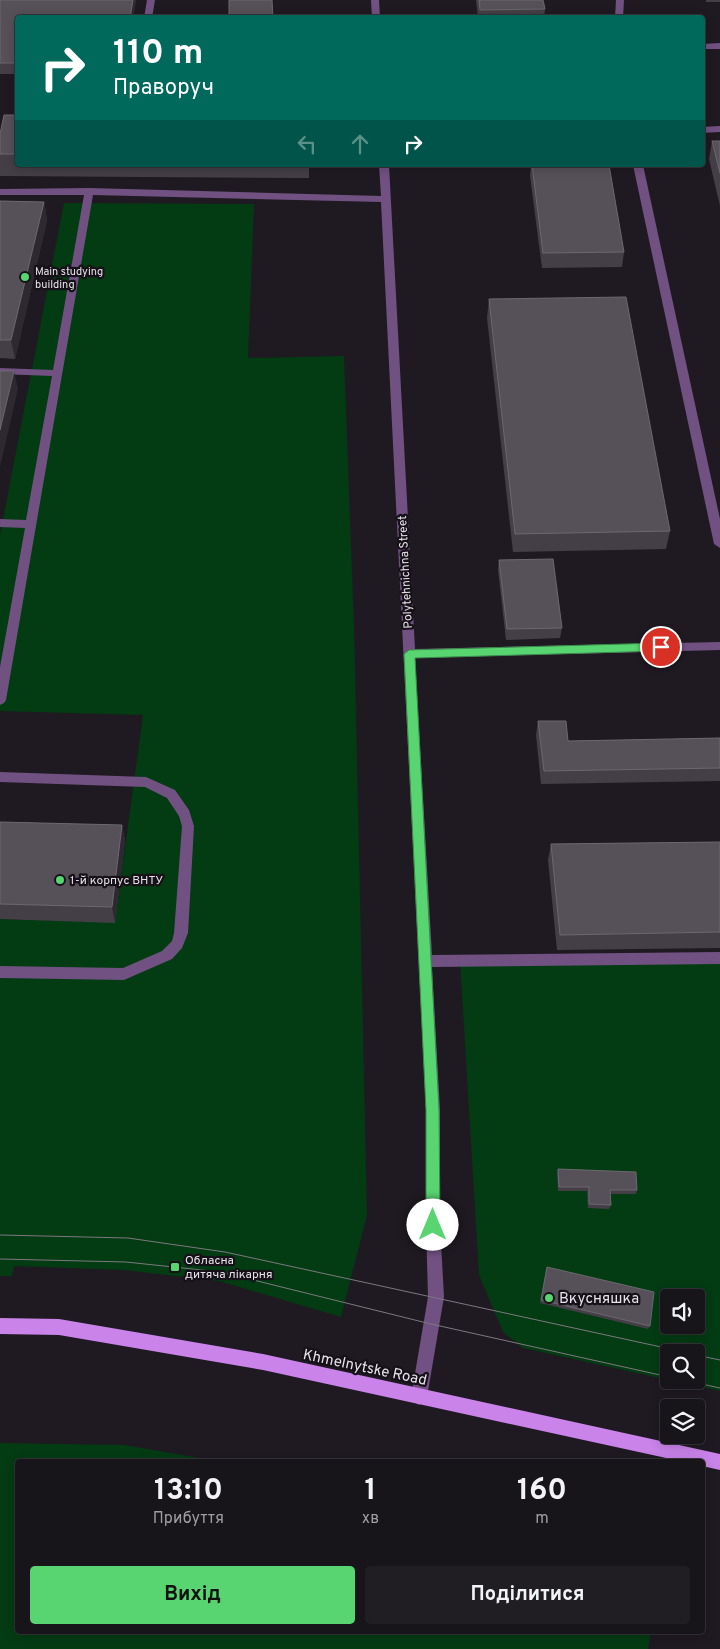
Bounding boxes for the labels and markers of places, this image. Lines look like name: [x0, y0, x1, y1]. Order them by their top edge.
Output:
place label: Main studying building: [35, 265, 103, 292]
marker: Main studying building: [19, 271, 31, 283]
pin: [640, 626, 682, 668]
place label: 1-й корпус ВНТУ: [70, 873, 163, 889]
marker: 1-й корпус ВНТУ: [54, 874, 66, 886]
place label: Обласна дитяча лікарня: [185, 1253, 273, 1283]
marker: Обласна дитяча лікарня: [169, 1261, 181, 1273]
place label: Вкусняшка: [559, 1290, 639, 1309]
marker: Вкусняшка: [543, 1292, 555, 1304]

